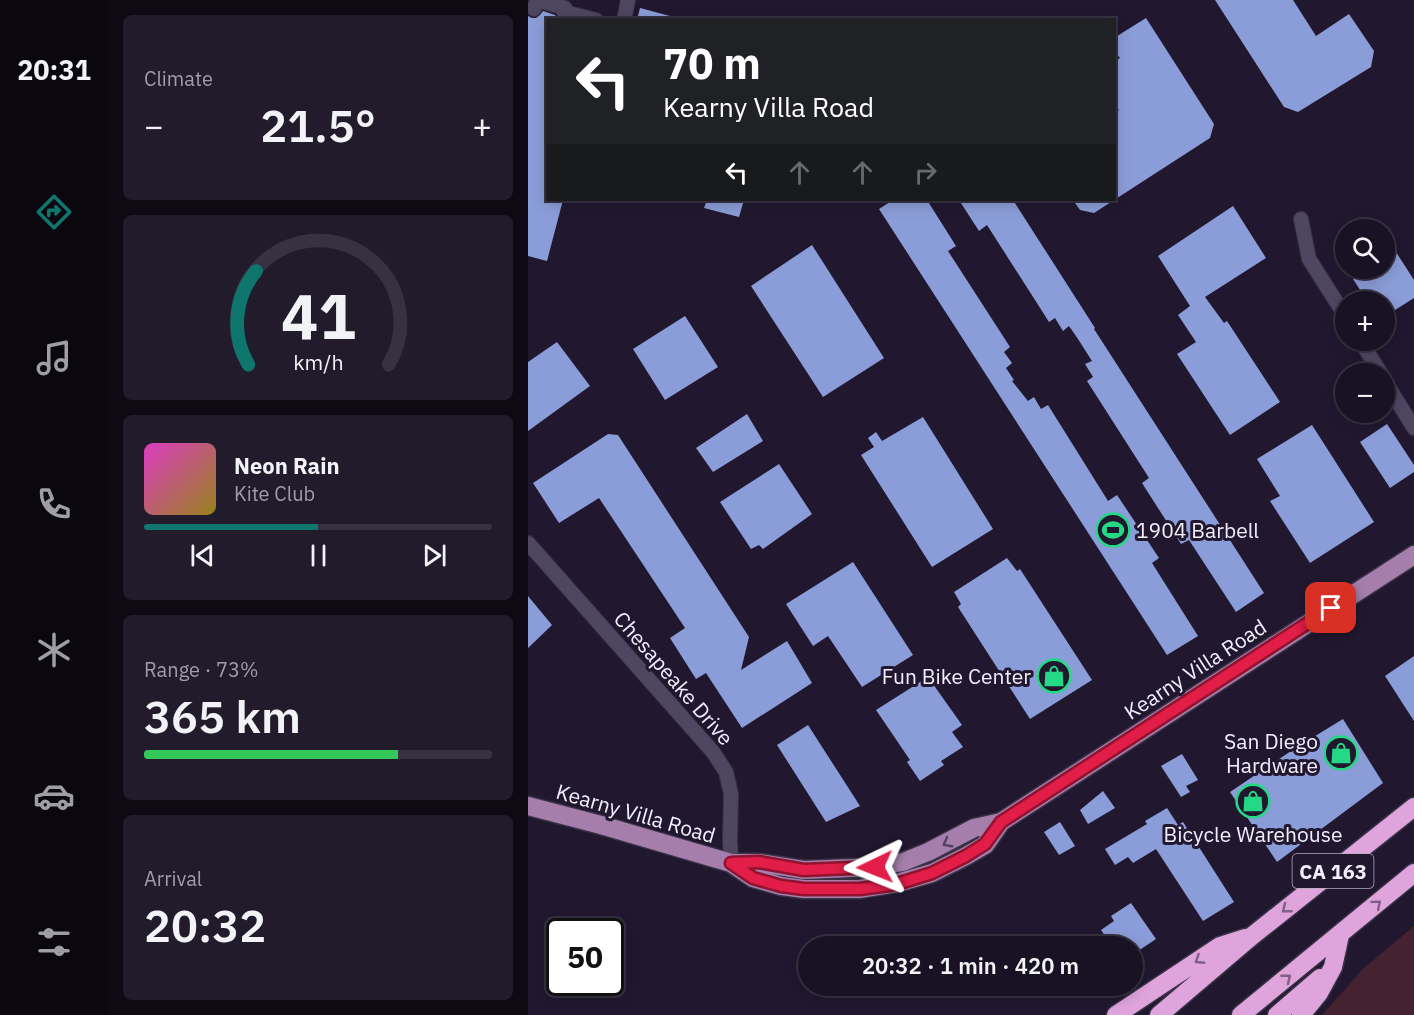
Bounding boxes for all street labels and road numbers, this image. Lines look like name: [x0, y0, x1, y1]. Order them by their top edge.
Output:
street label: Chesapeake Drive: [608, 605, 740, 751]
street label: Kearny Villa Road: [1118, 613, 1272, 725]
street label: Kearny Villa Road: [553, 777, 719, 849]
road number: CA 163: [1292, 854, 1374, 888]

